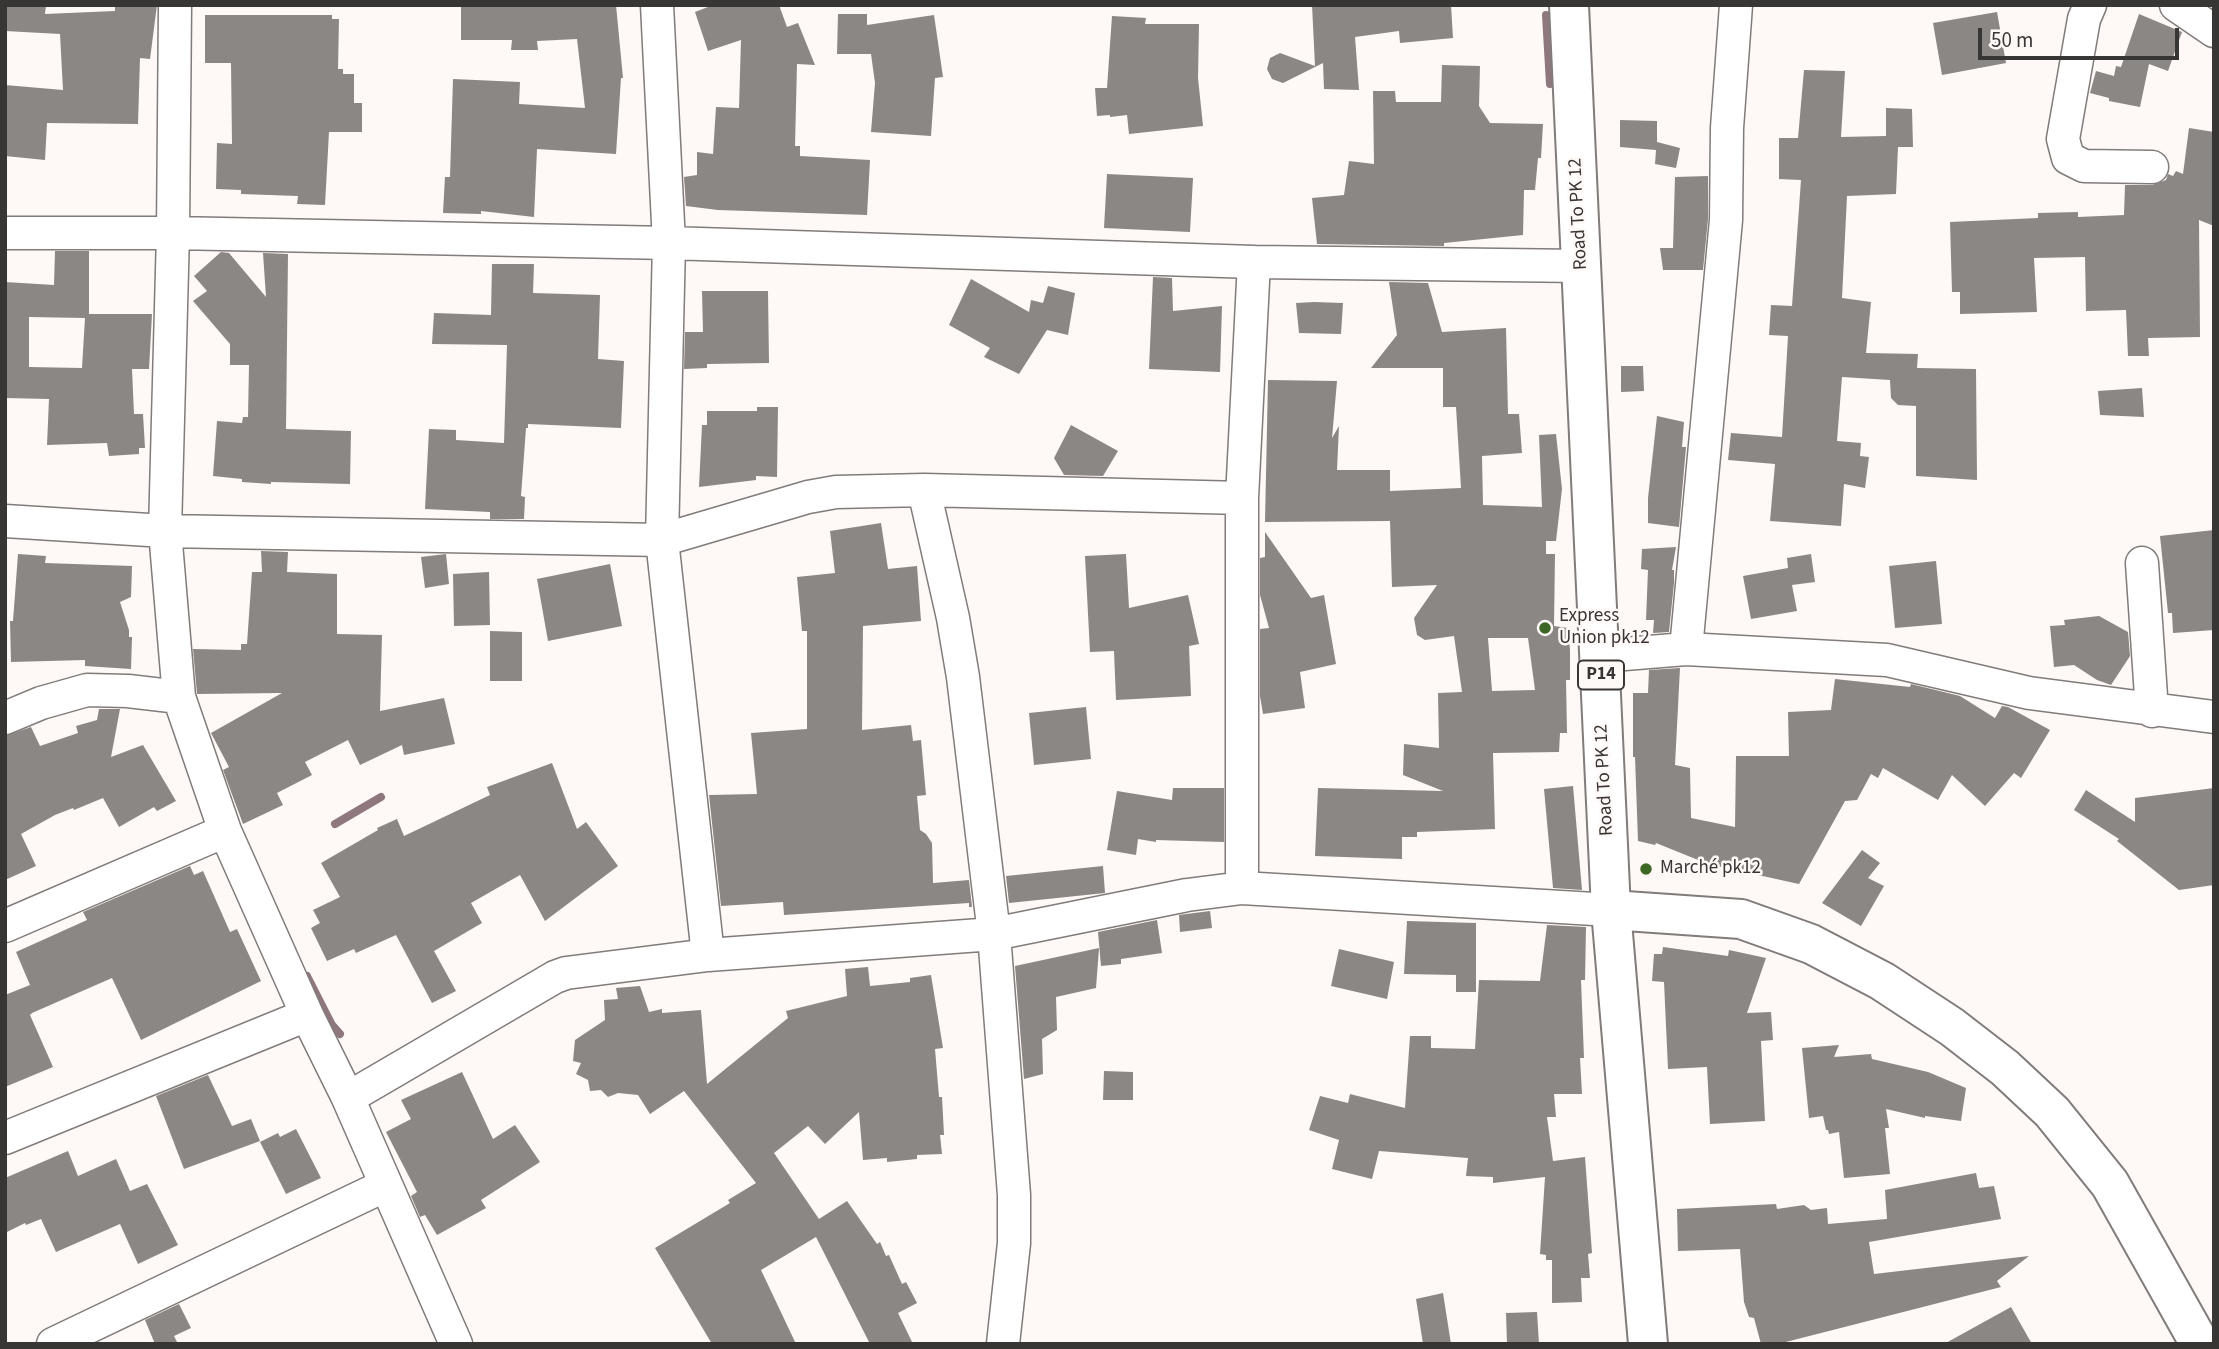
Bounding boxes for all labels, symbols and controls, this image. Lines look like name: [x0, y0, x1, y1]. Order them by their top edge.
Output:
scale bar: [1981, 14, 2182, 58]
text: 50 m: [1991, 25, 2033, 55]
street label: Road To PK 12: [1565, 157, 1593, 271]
place label: Express Union pk12: [1559, 606, 1650, 650]
marker: Express Union pk12: [1537, 620, 1553, 636]
road number: P14: [1578, 660, 1624, 690]
street label: Road To PK 12: [1591, 723, 1619, 837]
place label: Marché pk12: [1660, 858, 1761, 880]
marker: Marché pk12: [1638, 861, 1654, 877]

